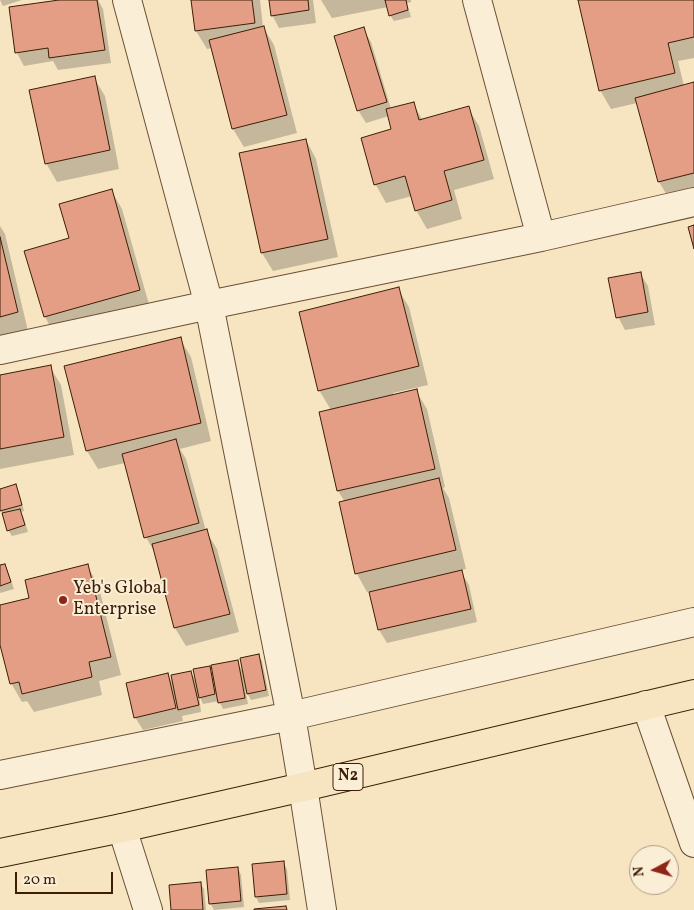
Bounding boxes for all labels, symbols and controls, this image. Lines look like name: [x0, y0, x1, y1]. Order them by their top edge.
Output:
place label: Yeb's Global Enterprise: [73, 579, 167, 622]
marker: Yeb's Global Enterprise: [57, 594, 69, 606]
road number: N2: [333, 764, 363, 790]
north arrow: [629, 845, 679, 895]
scale bar: [18, 862, 115, 894]
text: N: [630, 865, 650, 878]
text: 20 m: [23, 870, 56, 891]

